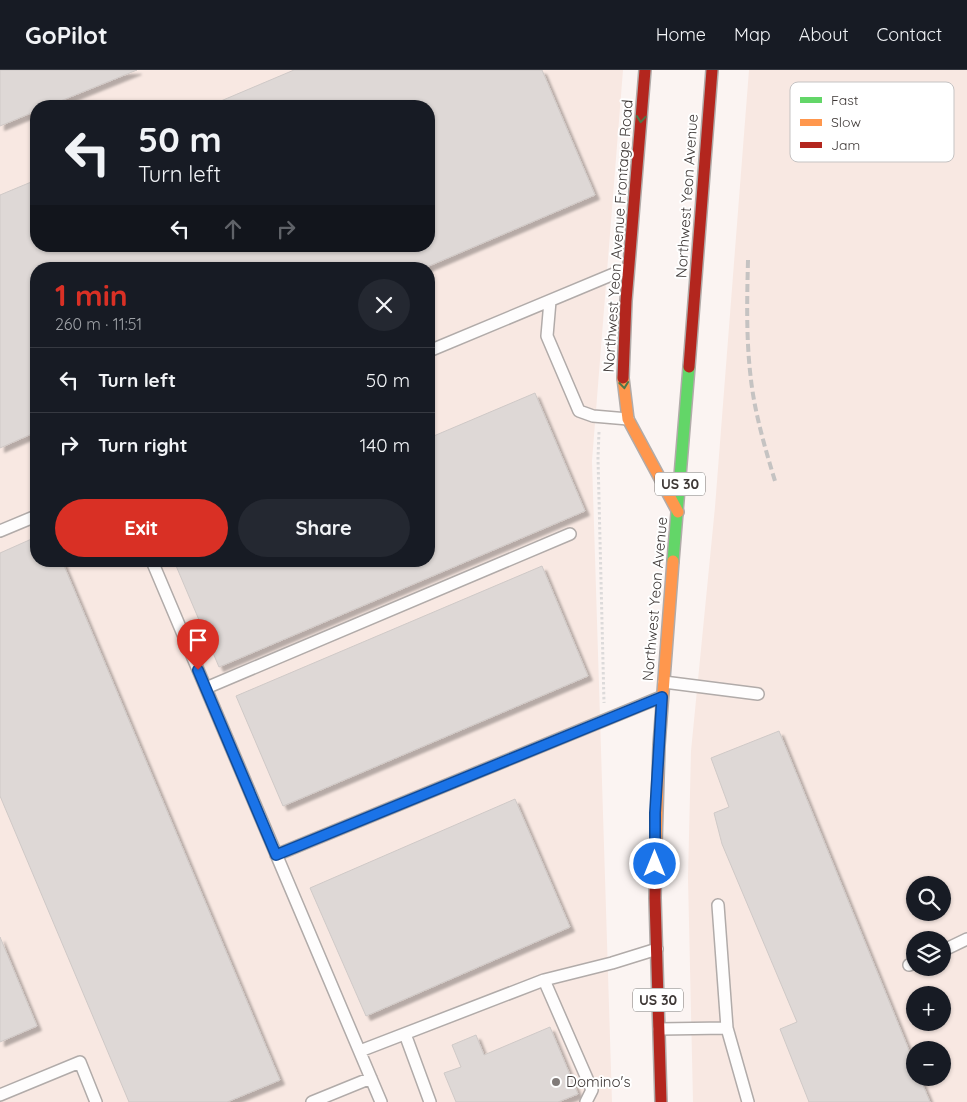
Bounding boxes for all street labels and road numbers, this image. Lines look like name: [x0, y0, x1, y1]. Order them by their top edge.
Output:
street label: Northwest Yeon Avenue Frontage Road: [598, 99, 637, 373]
street label: Northwest Yeon Avenue: [671, 113, 702, 279]
road number: US 30: [655, 472, 705, 496]
street label: Northwest Yeon Avenue: [638, 516, 671, 682]
road number: US 30: [633, 988, 683, 1012]

